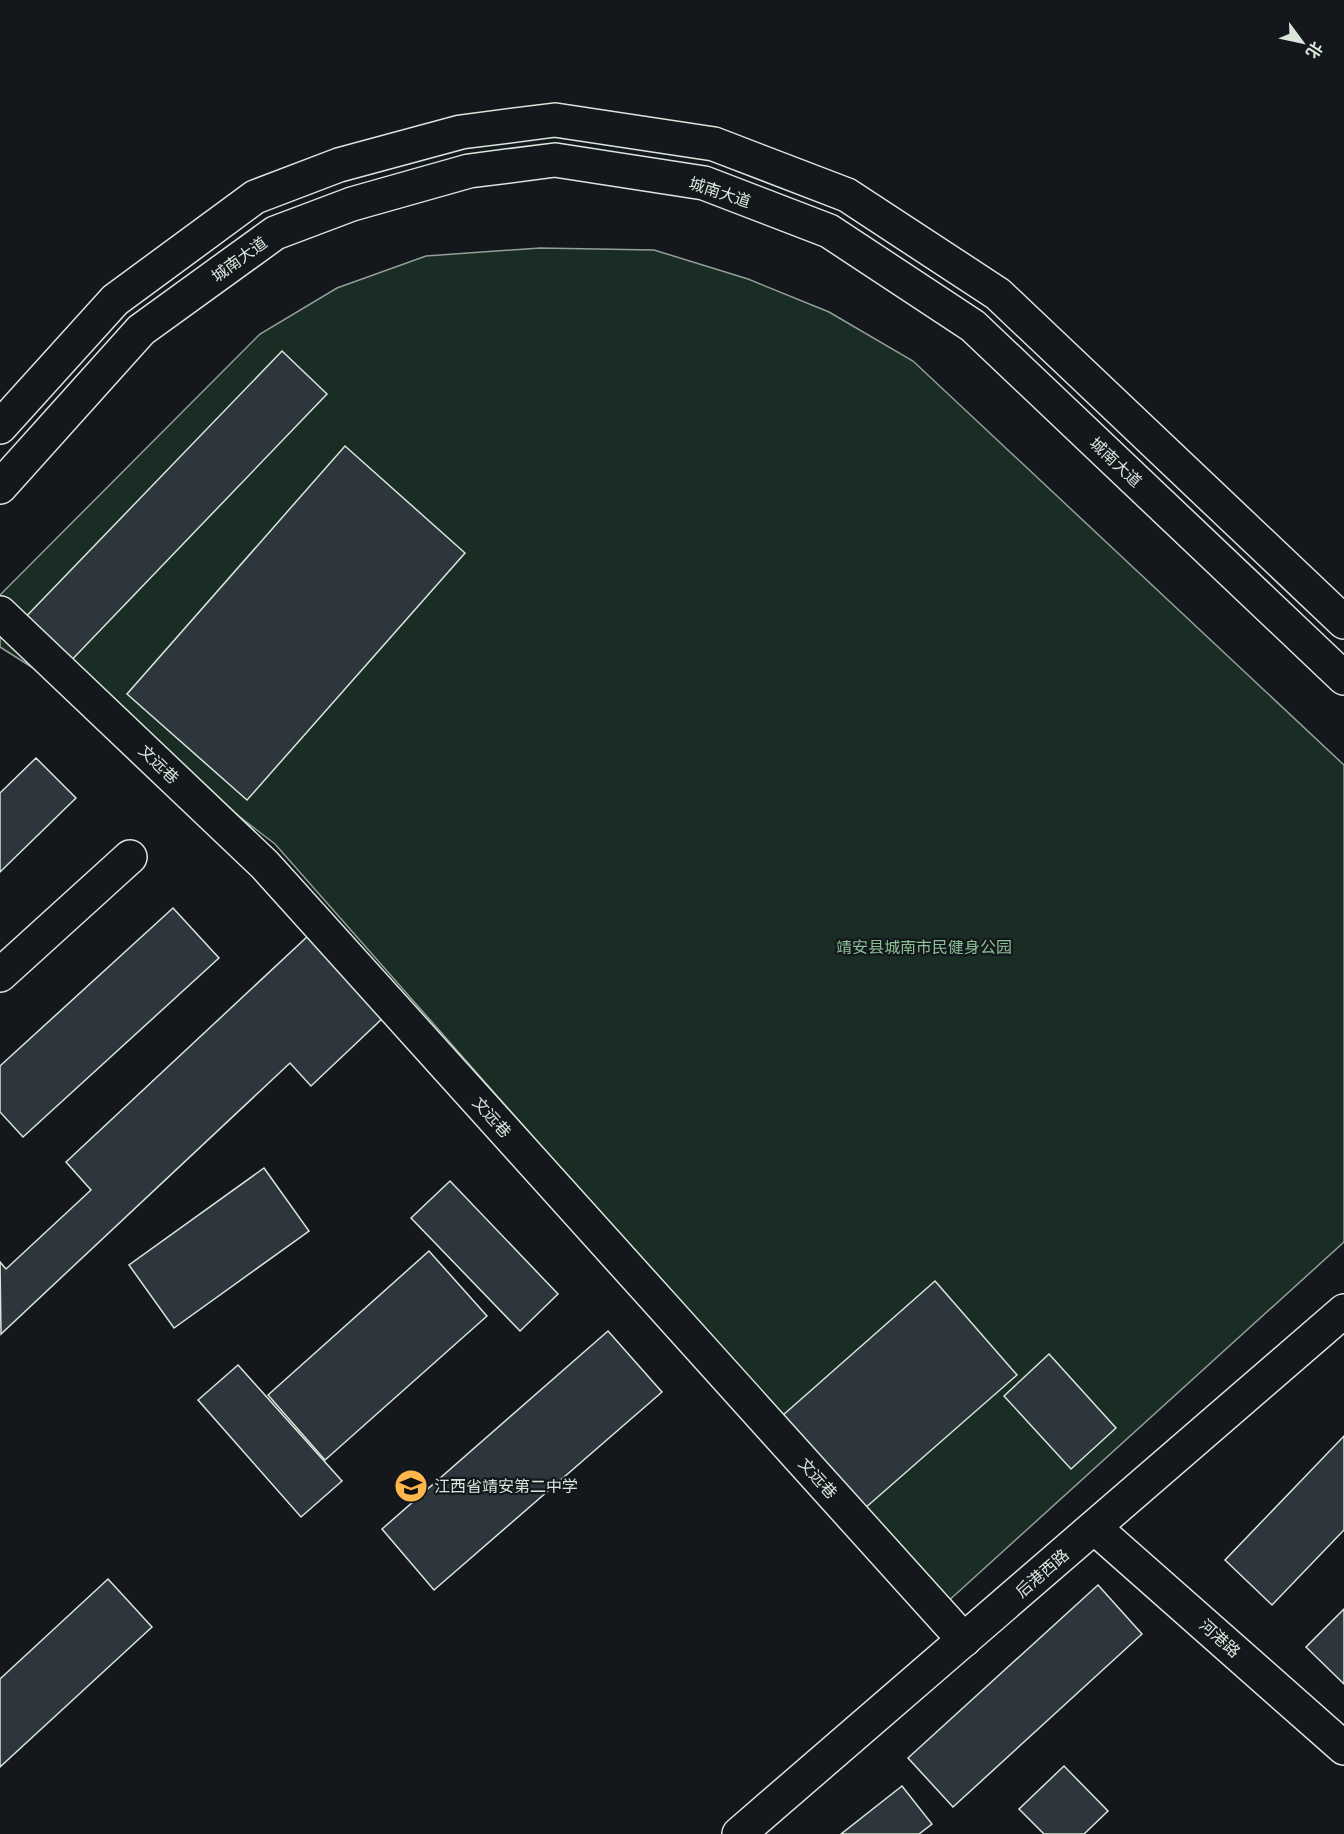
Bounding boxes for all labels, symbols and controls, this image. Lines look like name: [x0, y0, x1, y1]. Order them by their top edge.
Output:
north arrow: [1272, 12, 1332, 72]
text: 北: [1300, 37, 1328, 63]
street label: 城南大道: [686, 172, 754, 213]
street label: 城南大道: [207, 231, 272, 288]
street label: 城南大道: [1084, 432, 1147, 493]
street label: 文远巷: [133, 739, 184, 789]
park label: 靖安县城南市民健身公园: [836, 936, 1012, 959]
street label: 文远巷: [467, 1092, 516, 1143]
street label: 文远巷: [793, 1453, 842, 1504]
school or university icon: 江西省靖安第二中学: [393, 1468, 429, 1504]
place label: 江西省靖安第二中学: [434, 1475, 578, 1498]
street label: 后港西路: [1011, 1544, 1074, 1603]
street label: 河港路: [1194, 1614, 1245, 1663]

